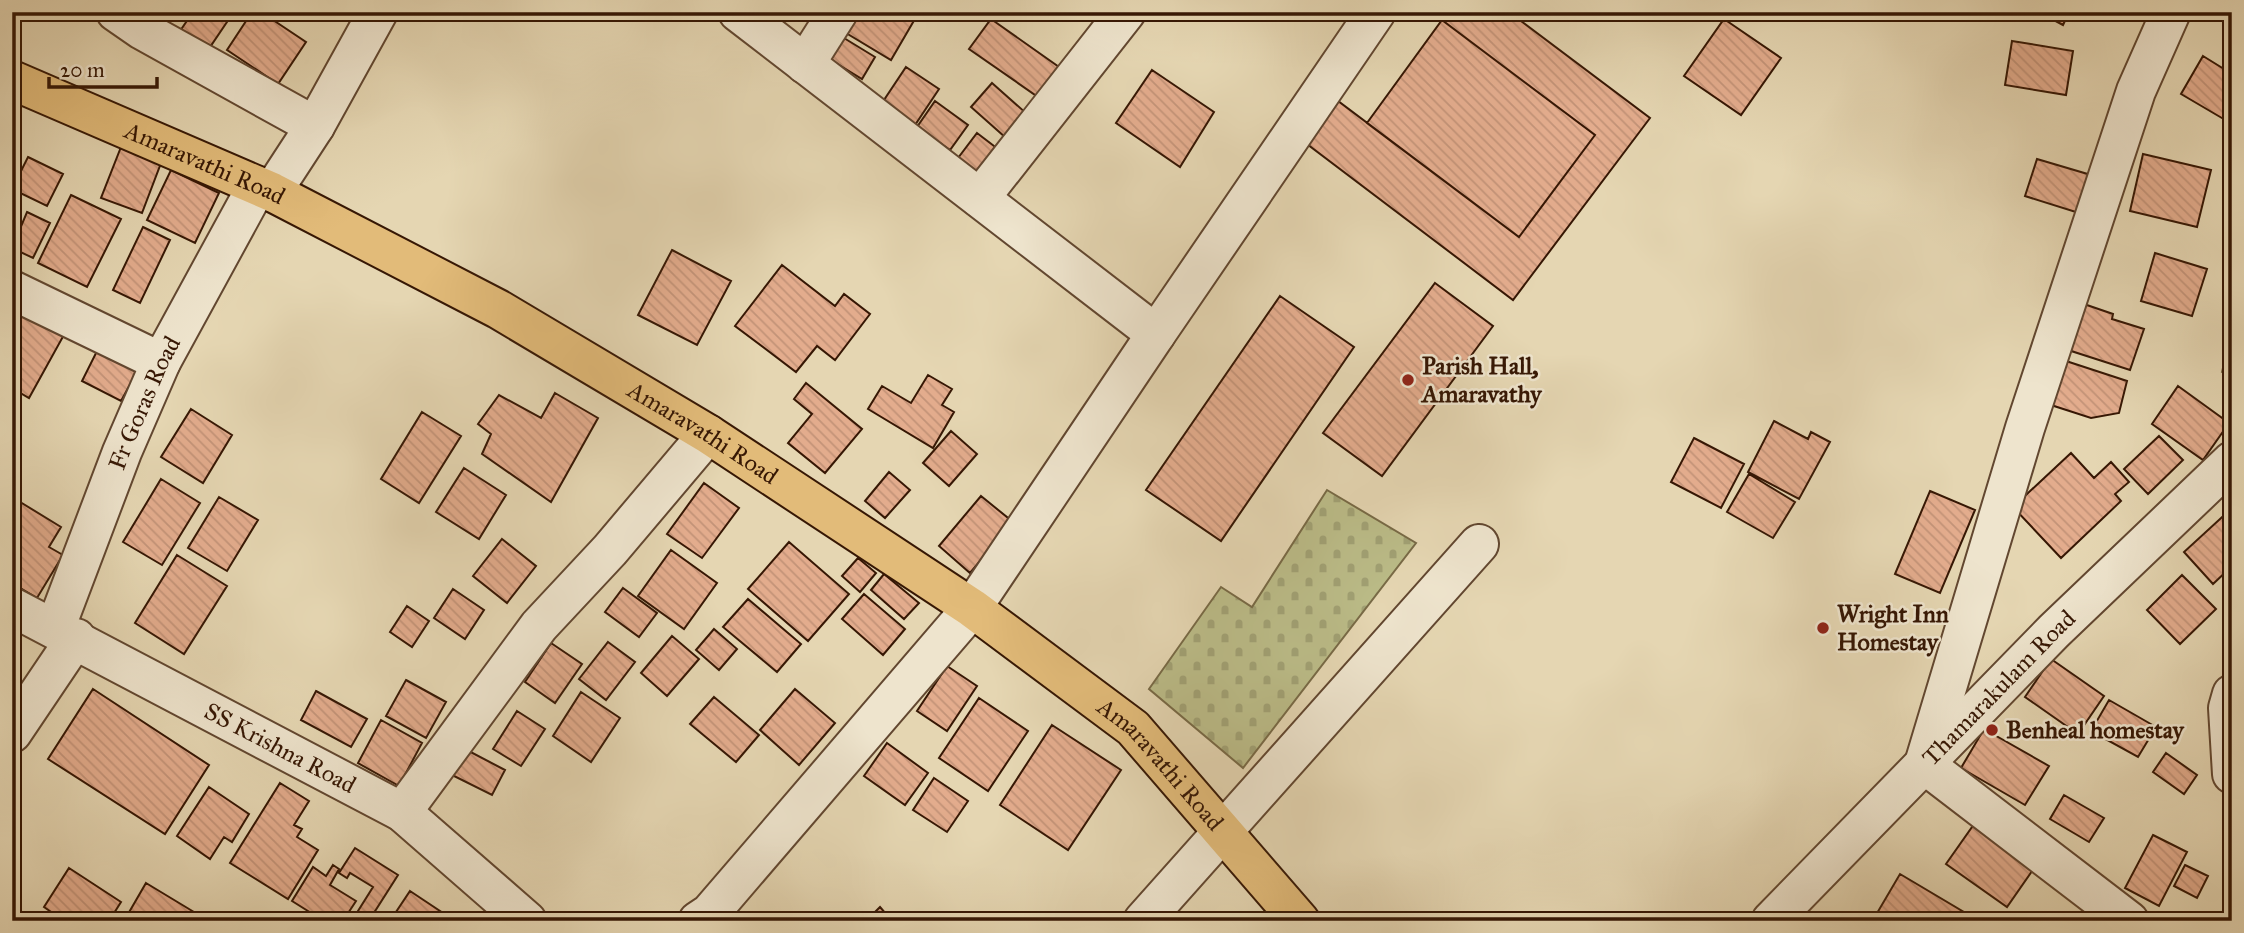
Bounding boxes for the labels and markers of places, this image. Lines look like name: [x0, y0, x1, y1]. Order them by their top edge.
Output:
place label: Parish Hall, Amaravathy: [1420, 351, 1543, 409]
marker: Parish Hall, Amaravathy: [1400, 372, 1416, 388]
place label: Wright Inn Homestay: [1837, 599, 1949, 657]
marker: Wright Inn Homestay: [1815, 620, 1831, 636]
place label: Benheal homestay: [2006, 715, 2186, 745]
marker: Benheal homestay: [1984, 722, 2000, 738]

